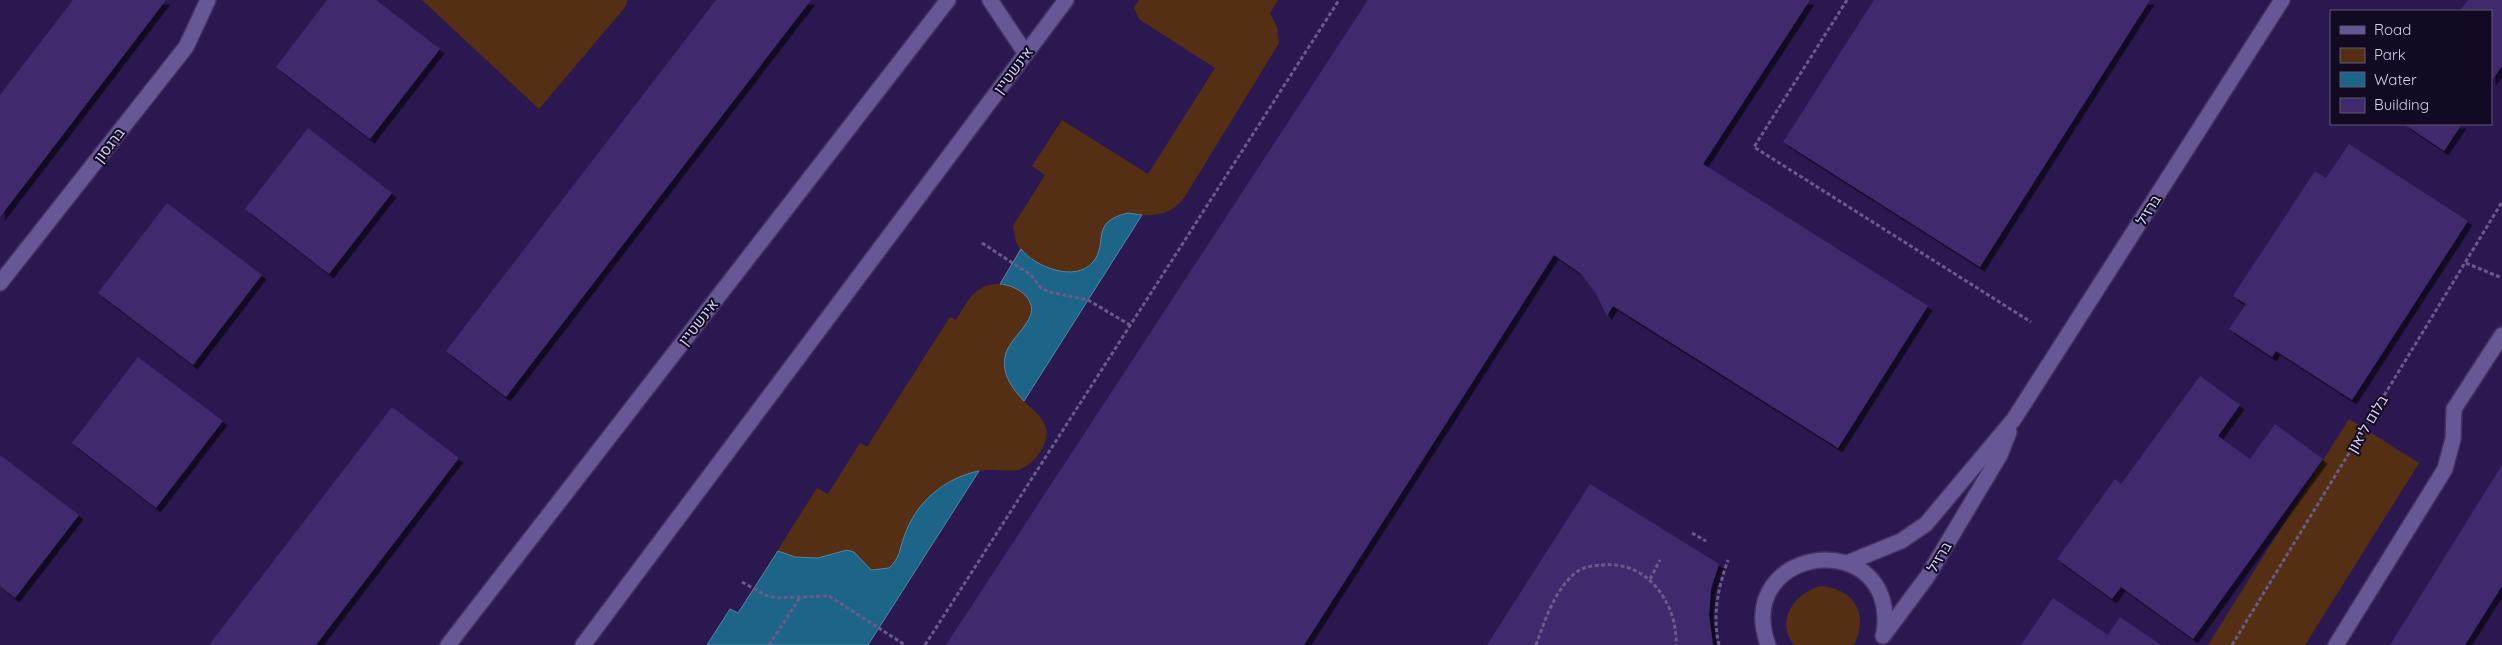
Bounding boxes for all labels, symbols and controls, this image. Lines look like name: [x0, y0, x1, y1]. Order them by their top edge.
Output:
legend: [2330, 10, 2492, 125]
text: Road: [2374, 20, 2411, 39]
street label: אינשטיין: [989, 43, 1037, 97]
text: Park: [2374, 45, 2406, 64]
text: Water: [2374, 70, 2417, 89]
text: Building: [2374, 95, 2429, 114]
street label: ברגסון: [89, 124, 129, 166]
street label: ברזיל: [2131, 191, 2165, 229]
street label: אינשטיין: [674, 295, 722, 349]
street label: בלום ליאון: [2342, 391, 2392, 456]
street label: ברזיל: [1922, 538, 1956, 576]

